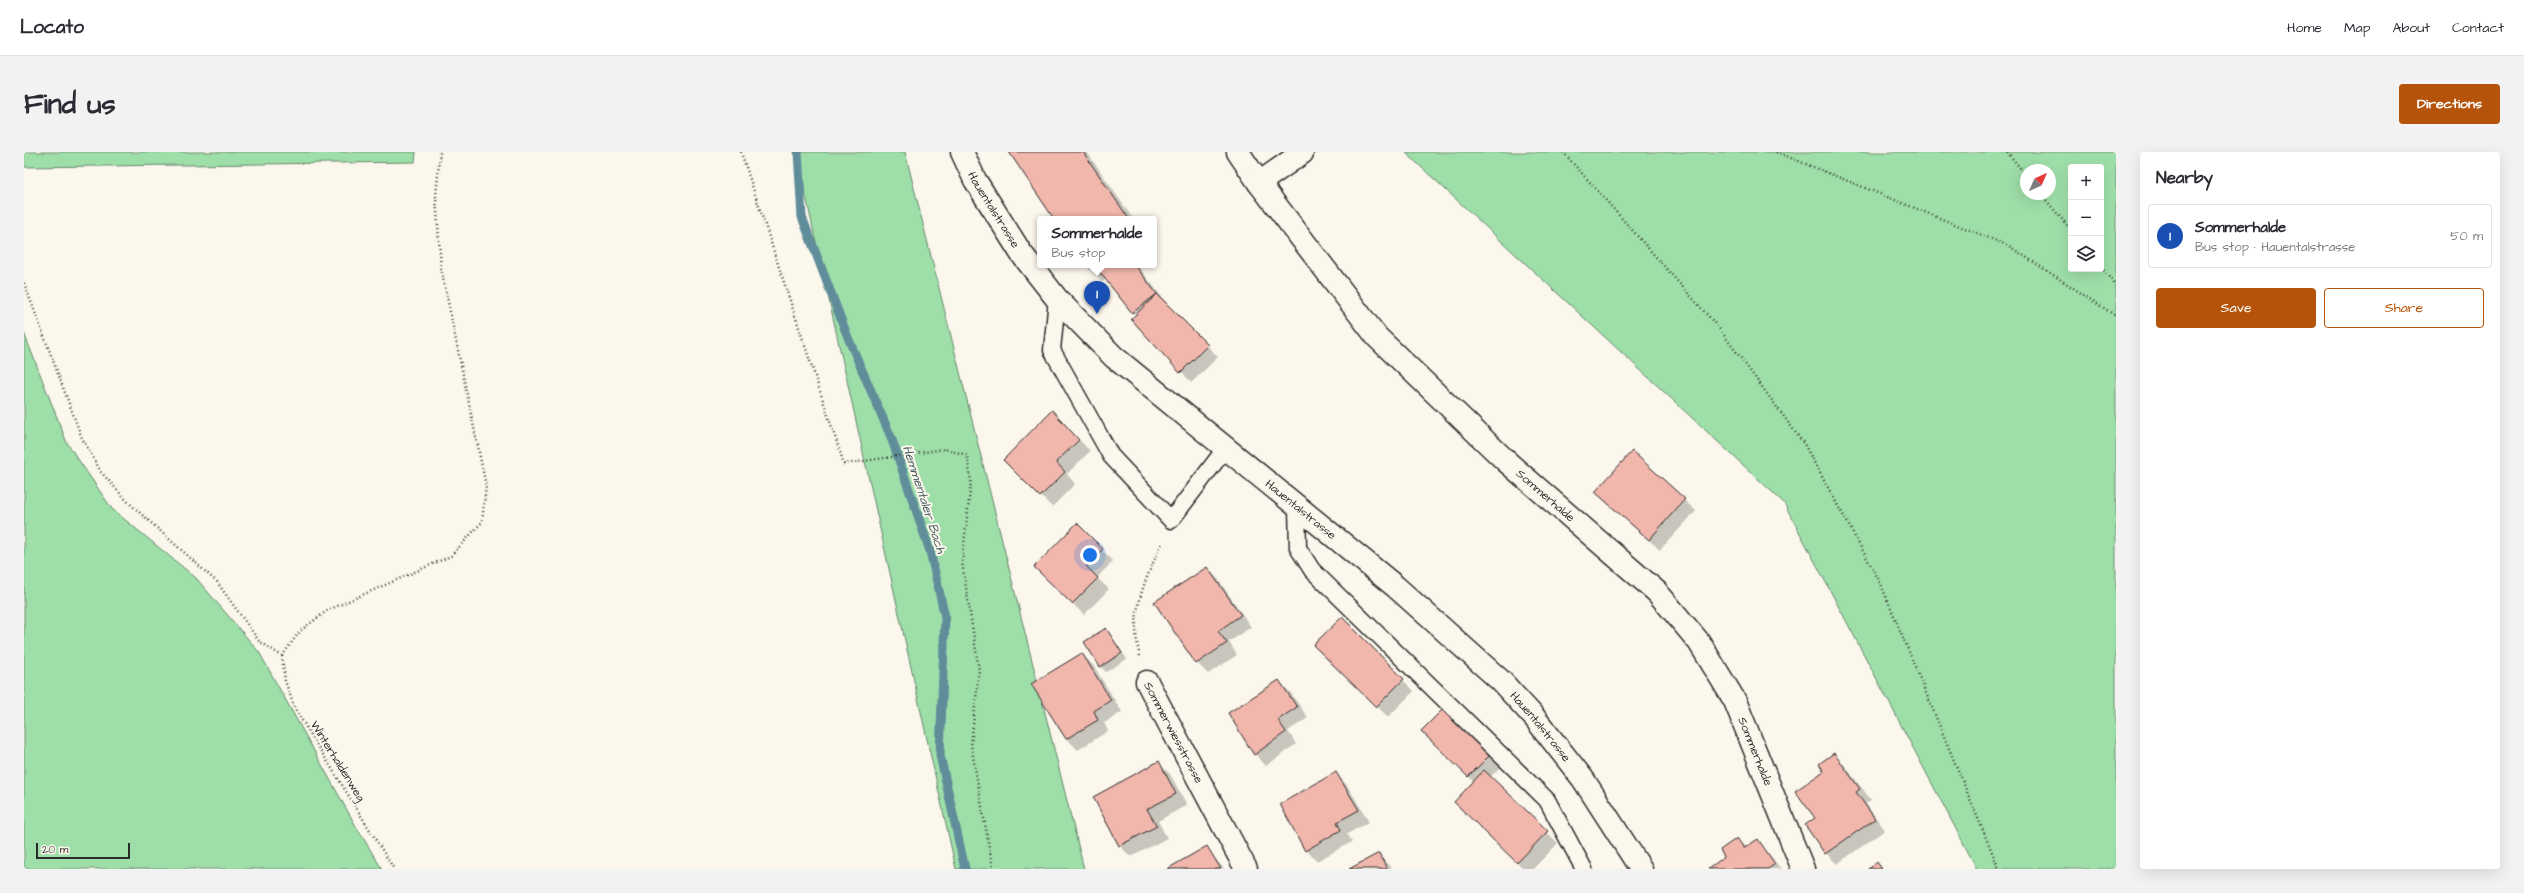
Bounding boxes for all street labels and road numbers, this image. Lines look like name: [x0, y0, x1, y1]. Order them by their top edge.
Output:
street label: Hauentalstrasse: [963, 169, 1024, 252]
street label: Sommerhalde: [1512, 466, 1579, 526]
street label: Hauentalstrasse: [1261, 476, 1340, 544]
street label: Sommerwiesstrasse: [1139, 679, 1207, 787]
street label: Hauentalstrasse: [1506, 688, 1575, 766]
street label: Sommerhalde: [1733, 715, 1777, 789]
street label: Winterhaldenweg: [305, 718, 369, 805]

